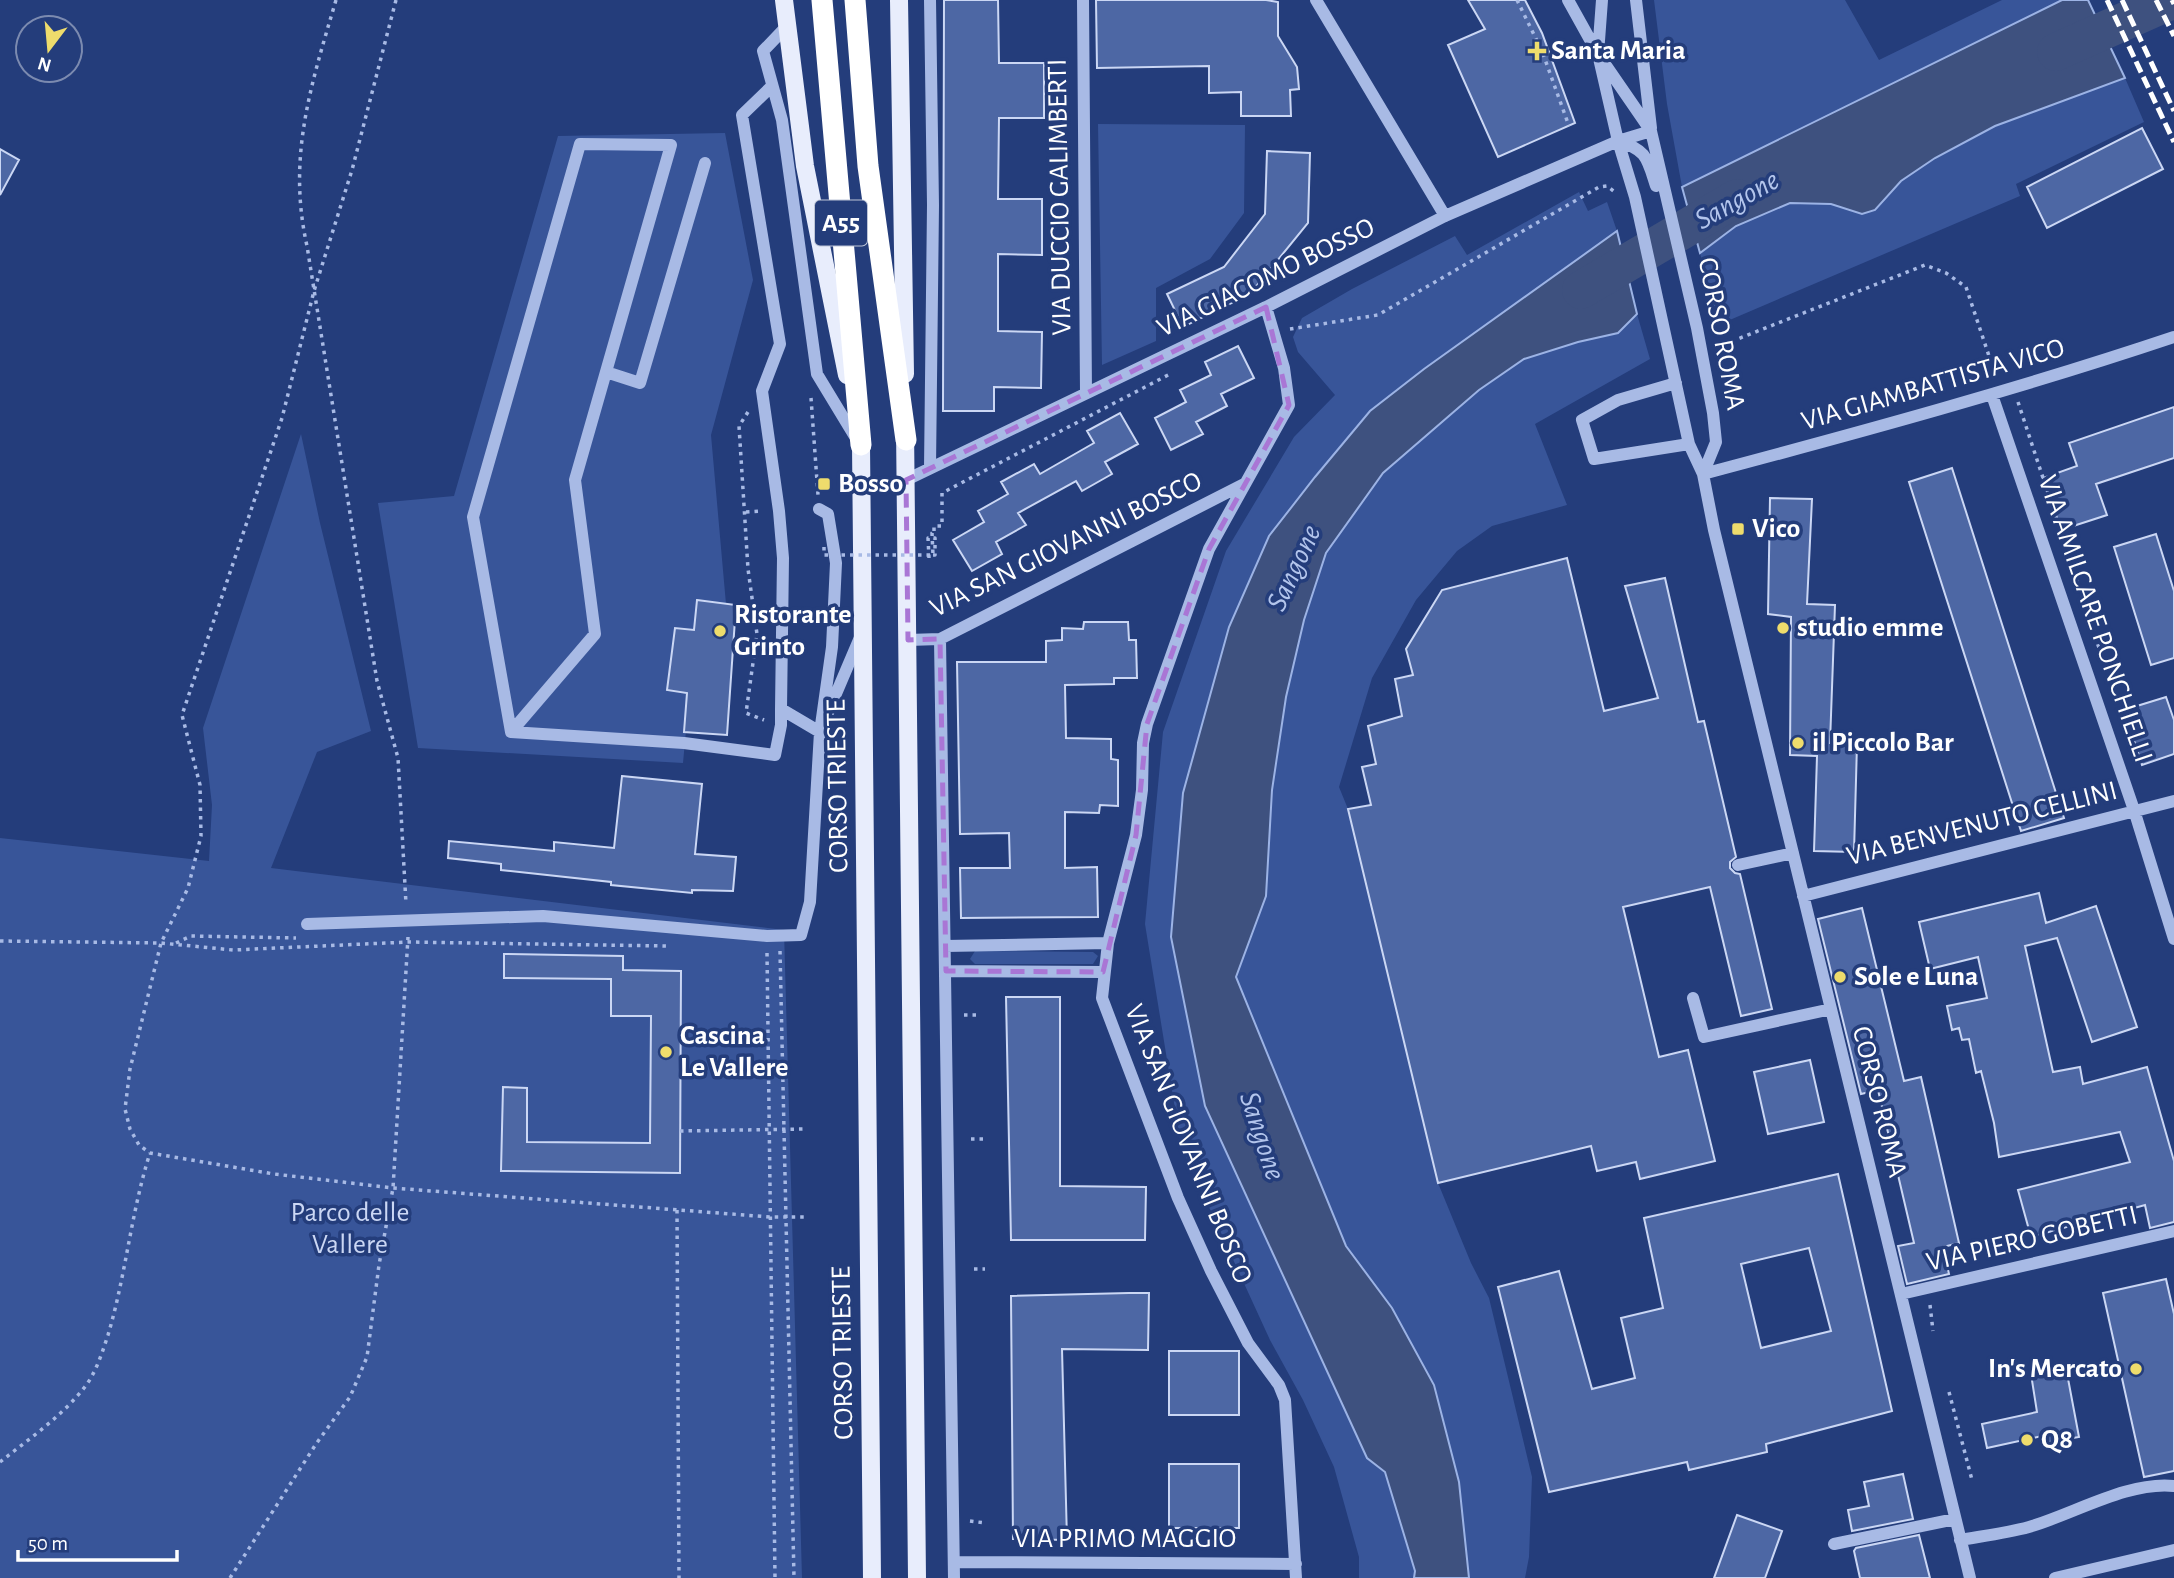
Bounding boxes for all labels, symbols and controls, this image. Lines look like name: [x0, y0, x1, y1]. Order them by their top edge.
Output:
north arrow: [14, 14, 84, 84]
place label: Santa Maria: [1551, 37, 1686, 65]
marker: Santa Maria: [1529, 43, 1545, 59]
text: N: [36, 53, 54, 75]
street label: VIA DUCCIO GALIMBERTI: [1044, 58, 1076, 336]
water label: Sangone: [1690, 165, 1784, 235]
road number: A55: [815, 200, 867, 246]
street label: VIA GIACOMO BOSSO: [1153, 213, 1379, 343]
street label: CORSO ROMA: [1692, 255, 1750, 413]
street label: VIA GIAMBATTISTA VICO: [1798, 334, 2068, 436]
street label: VIA SAN GIOVANNI BOSCO: [926, 467, 1206, 623]
place label: Bosso: [838, 470, 903, 498]
street label: VIA AMILCARE PONCHIELLI: [2033, 472, 2157, 766]
marker: Bosso: [816, 476, 832, 492]
place label: Vico: [1752, 515, 1800, 543]
water label: Sangone: [1261, 520, 1327, 616]
marker: Vico: [1730, 521, 1746, 537]
place label: Ristorante Grinto: [734, 601, 852, 661]
place label: studio emme: [1797, 614, 1943, 642]
marker: studio emme: [1775, 620, 1791, 636]
marker: Ristorante Grinto: [712, 623, 728, 639]
street label: CORSO TRIESTE: [822, 699, 854, 873]
place label: il Piccolo Bar: [1812, 729, 1954, 757]
marker: il Piccolo Bar: [1790, 735, 1806, 751]
street label: VIA BENVENUTO CELLINI: [1844, 777, 2120, 871]
place label: Sole e Luna: [1854, 963, 1978, 991]
marker: Sole e Luna: [1832, 969, 1848, 985]
street label: VIA SAN GIOVANNI BOSCO: [1119, 1000, 1257, 1288]
place label: Cascina Le Vallere: [680, 1022, 789, 1082]
street label: CORSO ROMA: [1847, 1024, 1911, 1180]
marker: Cascina Le Vallere: [658, 1044, 674, 1060]
water label: Sangone: [1234, 1088, 1290, 1184]
park label: Parco delle Vallere: [291, 1199, 409, 1259]
street label: VIA PIERO GOBETTI: [1924, 1201, 2140, 1277]
street label: CORSO TRIESTE: [827, 1266, 859, 1440]
place label: In's Mercato: [1988, 1355, 2122, 1383]
marker: In's Mercato: [2128, 1361, 2144, 1377]
place label: Q8: [2041, 1426, 2073, 1454]
marker: Q8: [2019, 1432, 2035, 1448]
scale bar: [18, 1518, 177, 1562]
street label: VIA PRIMO MAGGIO: [1014, 1525, 1236, 1553]
text: 50 m: [28, 1533, 68, 1554]

